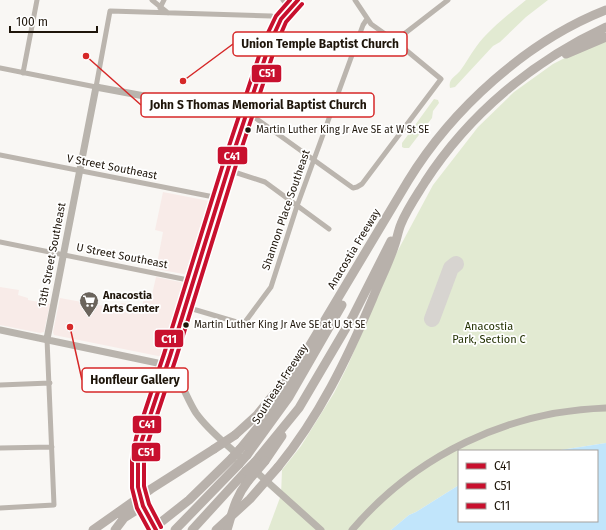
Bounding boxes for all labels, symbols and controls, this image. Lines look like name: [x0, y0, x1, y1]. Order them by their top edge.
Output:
scale bar: [10, 8, 97, 34]
text: 100 m: [16, 15, 48, 29]
callout: Union Temple Baptist Church: [233, 32, 407, 56]
text: Union Temple Baptist Church: [241, 37, 399, 51]
line badge: C51: [251, 64, 282, 83]
text: C51: [259, 67, 275, 80]
callout: John S Thomas Memorial Baptist Church: [141, 93, 374, 117]
text: John S Thomas Memorial Baptist Church: [148, 98, 367, 112]
place label: Martin Luther King Jr Ave SE at W St SE: [256, 124, 429, 136]
marker: Martin Luther King Jr Ave SE at W St SE: [243, 125, 253, 135]
line badge: C41: [217, 146, 248, 165]
street label: Shannon Place Southeast: [259, 148, 313, 272]
text: C41: [224, 150, 240, 163]
street label: V Street Southeast: [66, 152, 158, 182]
street label: 13th Street Southeast: [35, 201, 69, 308]
street label: Anacostia Freeway: [325, 206, 383, 291]
street label: U Street Southeast: [75, 241, 169, 271]
place label: Anacostia Arts Center: [102, 289, 160, 315]
supermarket icon: Anacostia Arts Center: [78, 290, 100, 318]
place label: Martin Luther King Jr Ave SE at U St SE: [194, 319, 366, 331]
marker: Martin Luther King Jr Ave SE at U St SE: [181, 320, 191, 330]
park label: Anacostia Park, Section C: [452, 320, 526, 346]
line badge: C11: [154, 329, 184, 348]
text: C11: [161, 333, 177, 346]
street label: Southeast Freeway: [249, 341, 311, 427]
callout: Honfleur Gallery: [82, 368, 188, 392]
text: Honfleur Gallery: [90, 373, 181, 387]
line badge: C41: [132, 415, 162, 434]
text: C41: [139, 418, 155, 431]
line badge: C51: [131, 442, 161, 462]
text: C51: [138, 446, 154, 459]
legend: [458, 450, 598, 522]
text: C41: [494, 459, 511, 473]
text: C51: [494, 479, 511, 493]
text: C11: [494, 499, 510, 513]

